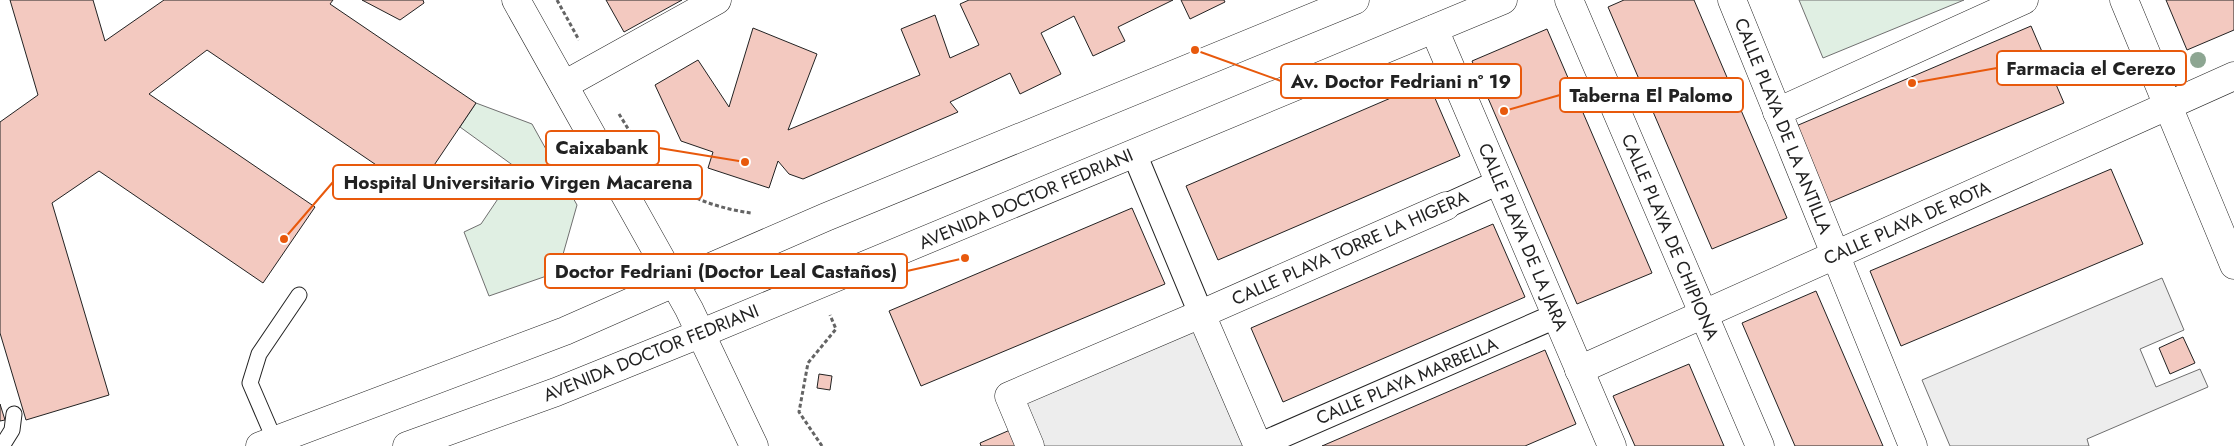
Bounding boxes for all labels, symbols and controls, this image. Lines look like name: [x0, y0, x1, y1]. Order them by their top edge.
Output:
street label: CALLE PLAYA DE LA ANTILLA: [1728, 14, 1838, 238]
callout: Farmacia el Cerezo: [1997, 51, 2186, 85]
text: Farmacia el Cerezo: [2006, 55, 2176, 82]
callout: Av. Doctor Fedriani nº 19: [1281, 64, 1521, 98]
text: Av. Doctor Fedriani nº 19: [1290, 68, 1511, 95]
callout: Taberna El Palomo: [1560, 78, 1743, 112]
text: Taberna El Palomo: [1569, 82, 1733, 109]
street label: CALLE PLAYA DE CHIPIONA: [1615, 130, 1725, 344]
callout: Caixabank: [546, 131, 659, 165]
text: Caixabank: [555, 134, 649, 161]
street label: CALLE PLAYA DE LA JARA: [1472, 139, 1574, 335]
street label: AVENIDA DOCTOR FEDRIANI: [915, 142, 1137, 256]
callout: Hospital Universitario Virgen Macarena: [333, 165, 702, 199]
text: Hospital Universitario Virgen Macarena: [343, 169, 693, 196]
street label: CALLE PLAYA DE ROTA: [1820, 174, 1995, 271]
street label: CALLE PLAYA TORRE LA HIGERA: [1228, 184, 1472, 312]
callout: Doctor Fedriani (Doctor Leal Castaños): [545, 254, 907, 288]
text: Doctor Fedriani (Doctor Leal Castaños): [555, 258, 897, 285]
street label: AVENIDA DOCTOR FEDRIANI: [539, 298, 763, 408]
street label: CALLE PLAYA MARBELLA: [1312, 331, 1502, 431]

